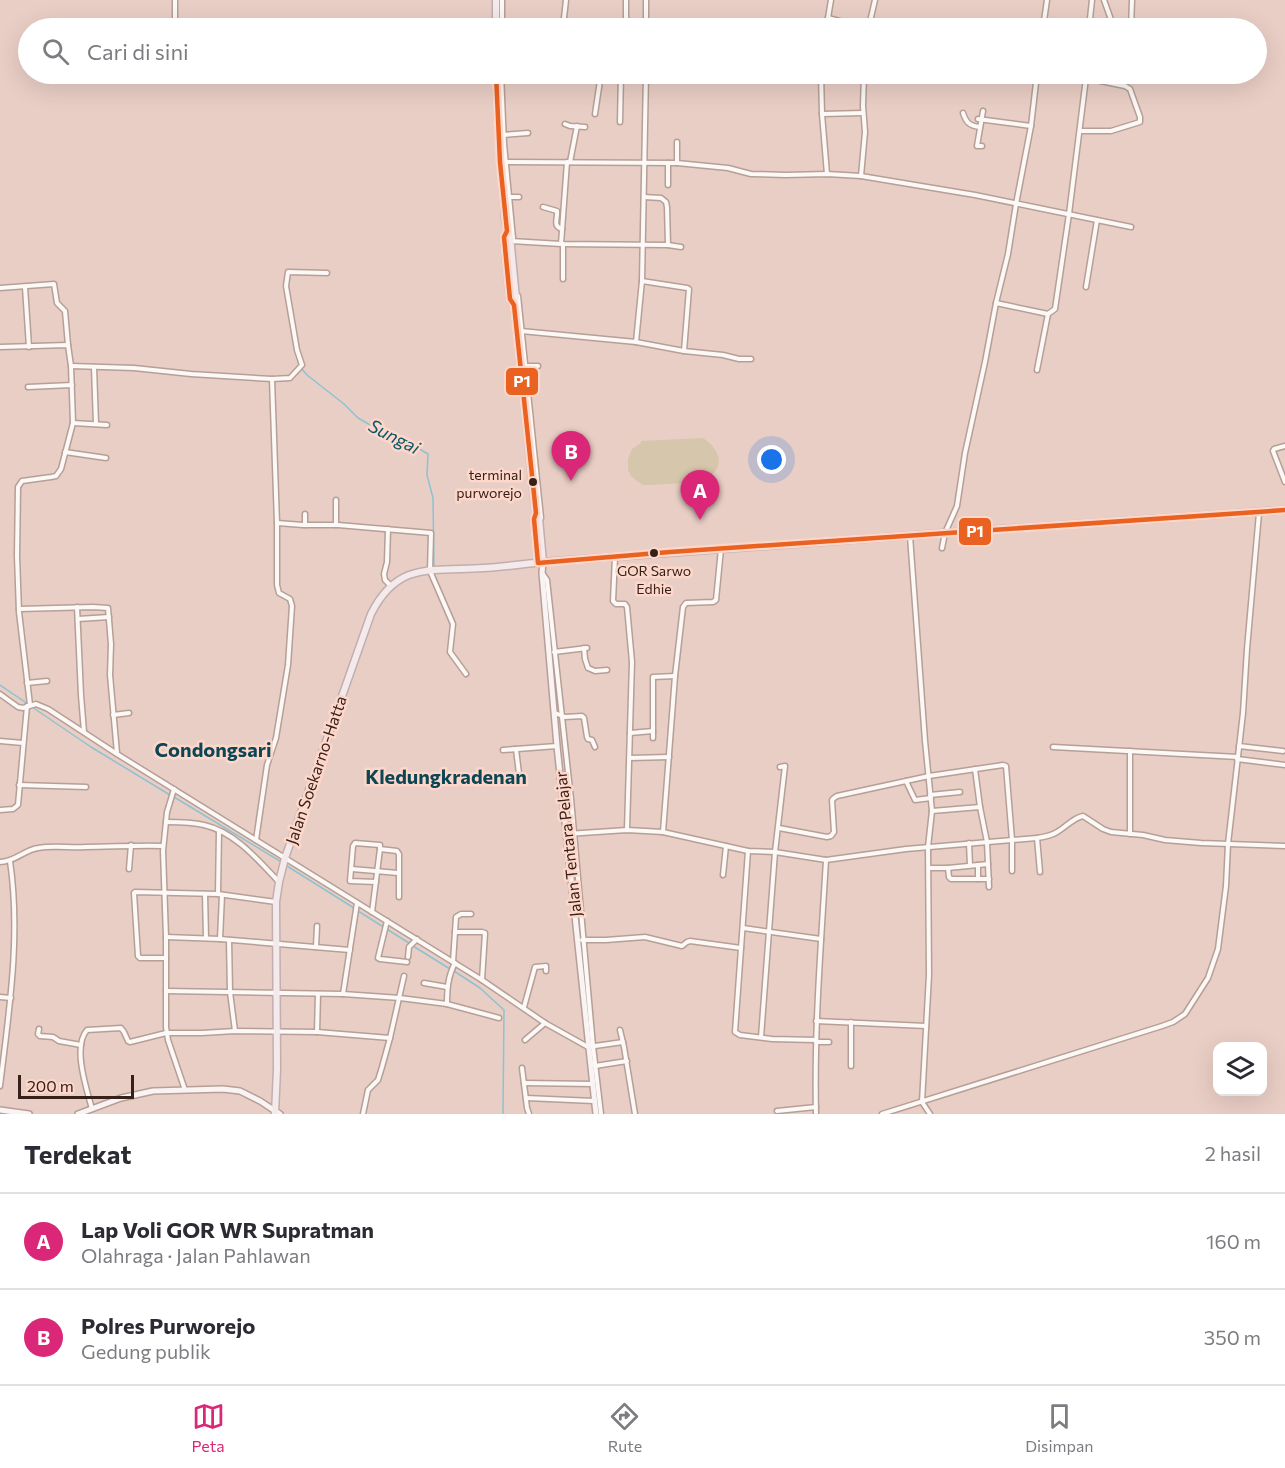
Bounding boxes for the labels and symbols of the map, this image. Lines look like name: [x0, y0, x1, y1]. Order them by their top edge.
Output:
line badge: P1: [505, 367, 539, 396]
text: P1: [513, 371, 531, 390]
water label: Sungai: [365, 414, 425, 459]
pin: B: [552, 432, 590, 481]
your location: [757, 445, 786, 474]
place label: terminal purworejo: [456, 466, 522, 501]
pin: A: [680, 470, 720, 520]
marker: terminal purworejo: [527, 476, 539, 488]
line badge: P1: [958, 517, 992, 546]
text: P1: [966, 521, 984, 540]
marker: GOR Sarwo Edhie: [648, 547, 660, 559]
place label: GOR Sarwo Edhie: [617, 562, 691, 597]
street label: Jalan Soekarno-Hatta: [281, 693, 350, 847]
district label: Condongsari: [154, 737, 272, 761]
district label: Kledungkradenan: [365, 764, 527, 788]
street label: Jalan Tentara Pelajar: [550, 770, 585, 918]
scale bar: [18, 1072, 134, 1100]

